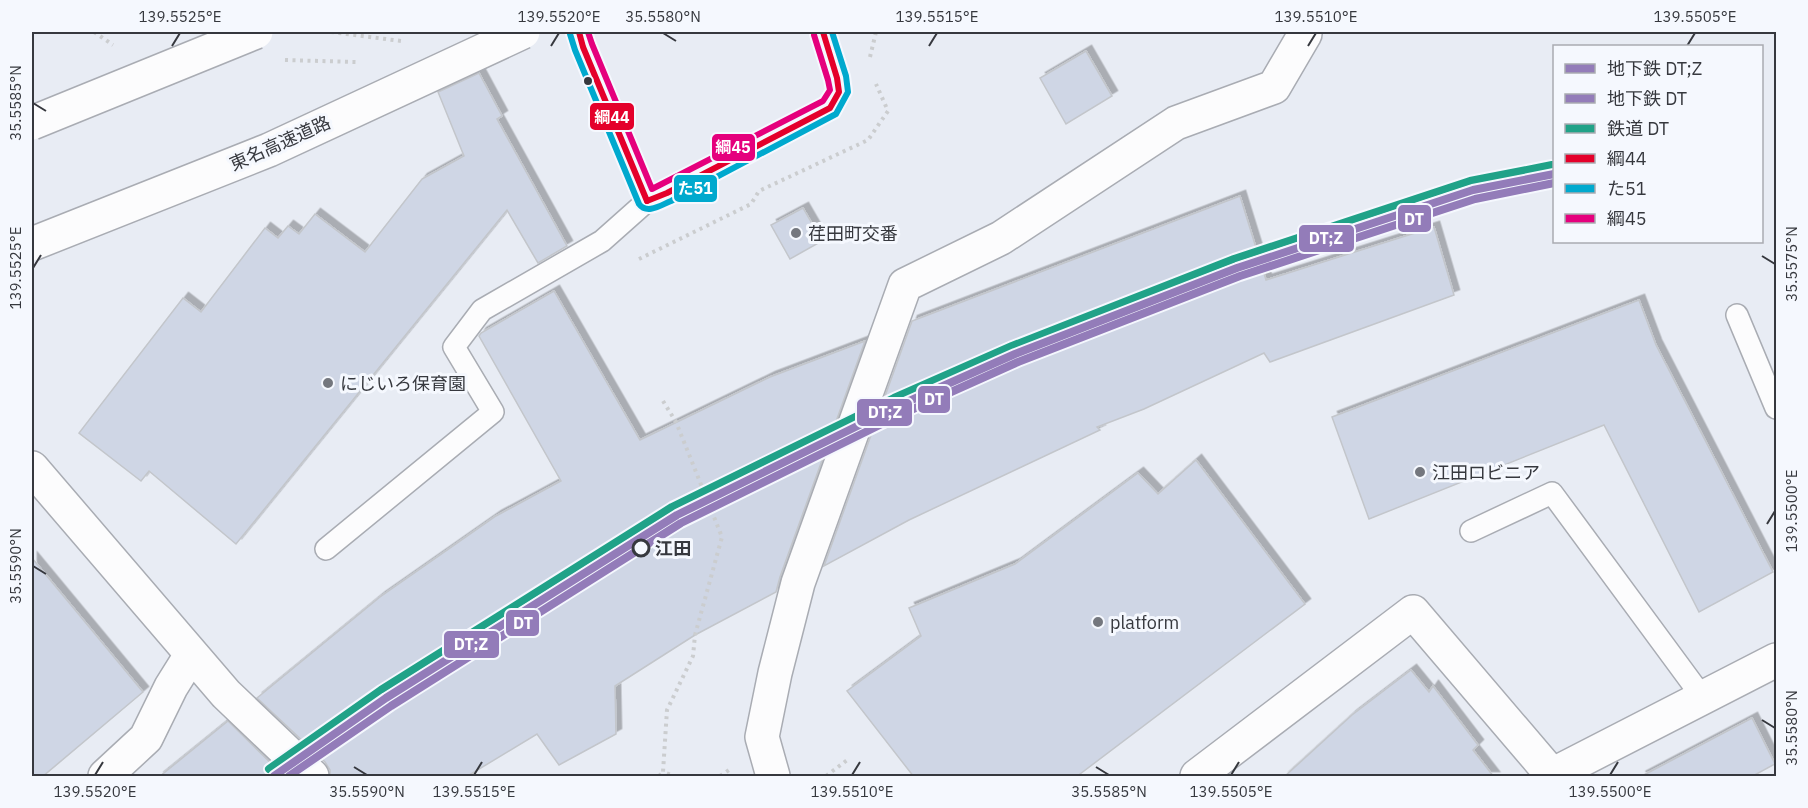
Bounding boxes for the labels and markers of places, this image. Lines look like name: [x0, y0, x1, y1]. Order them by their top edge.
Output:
unlabelled marker: [582, 75, 594, 87]
place label: 荏田町交番: [808, 222, 898, 245]
marker: 荏田町交番: [789, 226, 803, 240]
place label: にじいろ保育園: [340, 372, 466, 395]
marker: にじいろ保育園: [321, 376, 335, 390]
place label: 江田ロビニア: [1432, 461, 1540, 484]
marker: 江田ロビニア: [1413, 465, 1427, 479]
place label: 江田: [655, 537, 691, 560]
marker: 江田: [632, 539, 650, 557]
place label: platform: [1110, 611, 1179, 634]
marker: platform: [1091, 615, 1105, 629]

